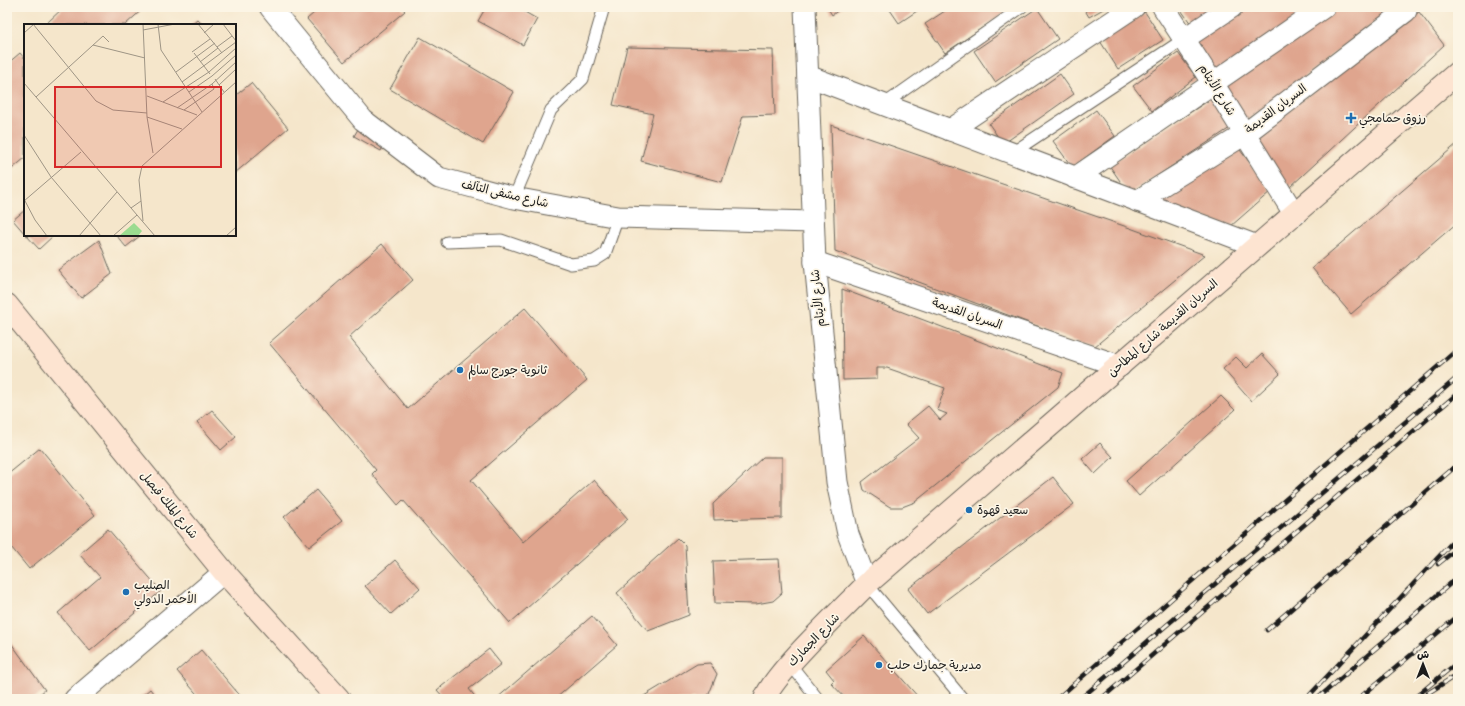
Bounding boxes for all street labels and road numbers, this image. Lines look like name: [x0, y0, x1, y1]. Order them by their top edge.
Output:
street label: شارع الأيتام: [1194, 61, 1240, 119]
street label: السريان القديمة: [1242, 81, 1310, 137]
street label: شارع مشفى التآلف: [460, 177, 550, 212]
street label: شارع الأيتام: [807, 268, 829, 328]
street label: السريان القديمة شارع المطاحن: [1105, 276, 1222, 381]
street label: السريان القديمة: [930, 295, 1004, 333]
street label: شارع الملك فيصل: [136, 468, 201, 543]
street label: شارع الجمارك: [785, 610, 844, 670]

